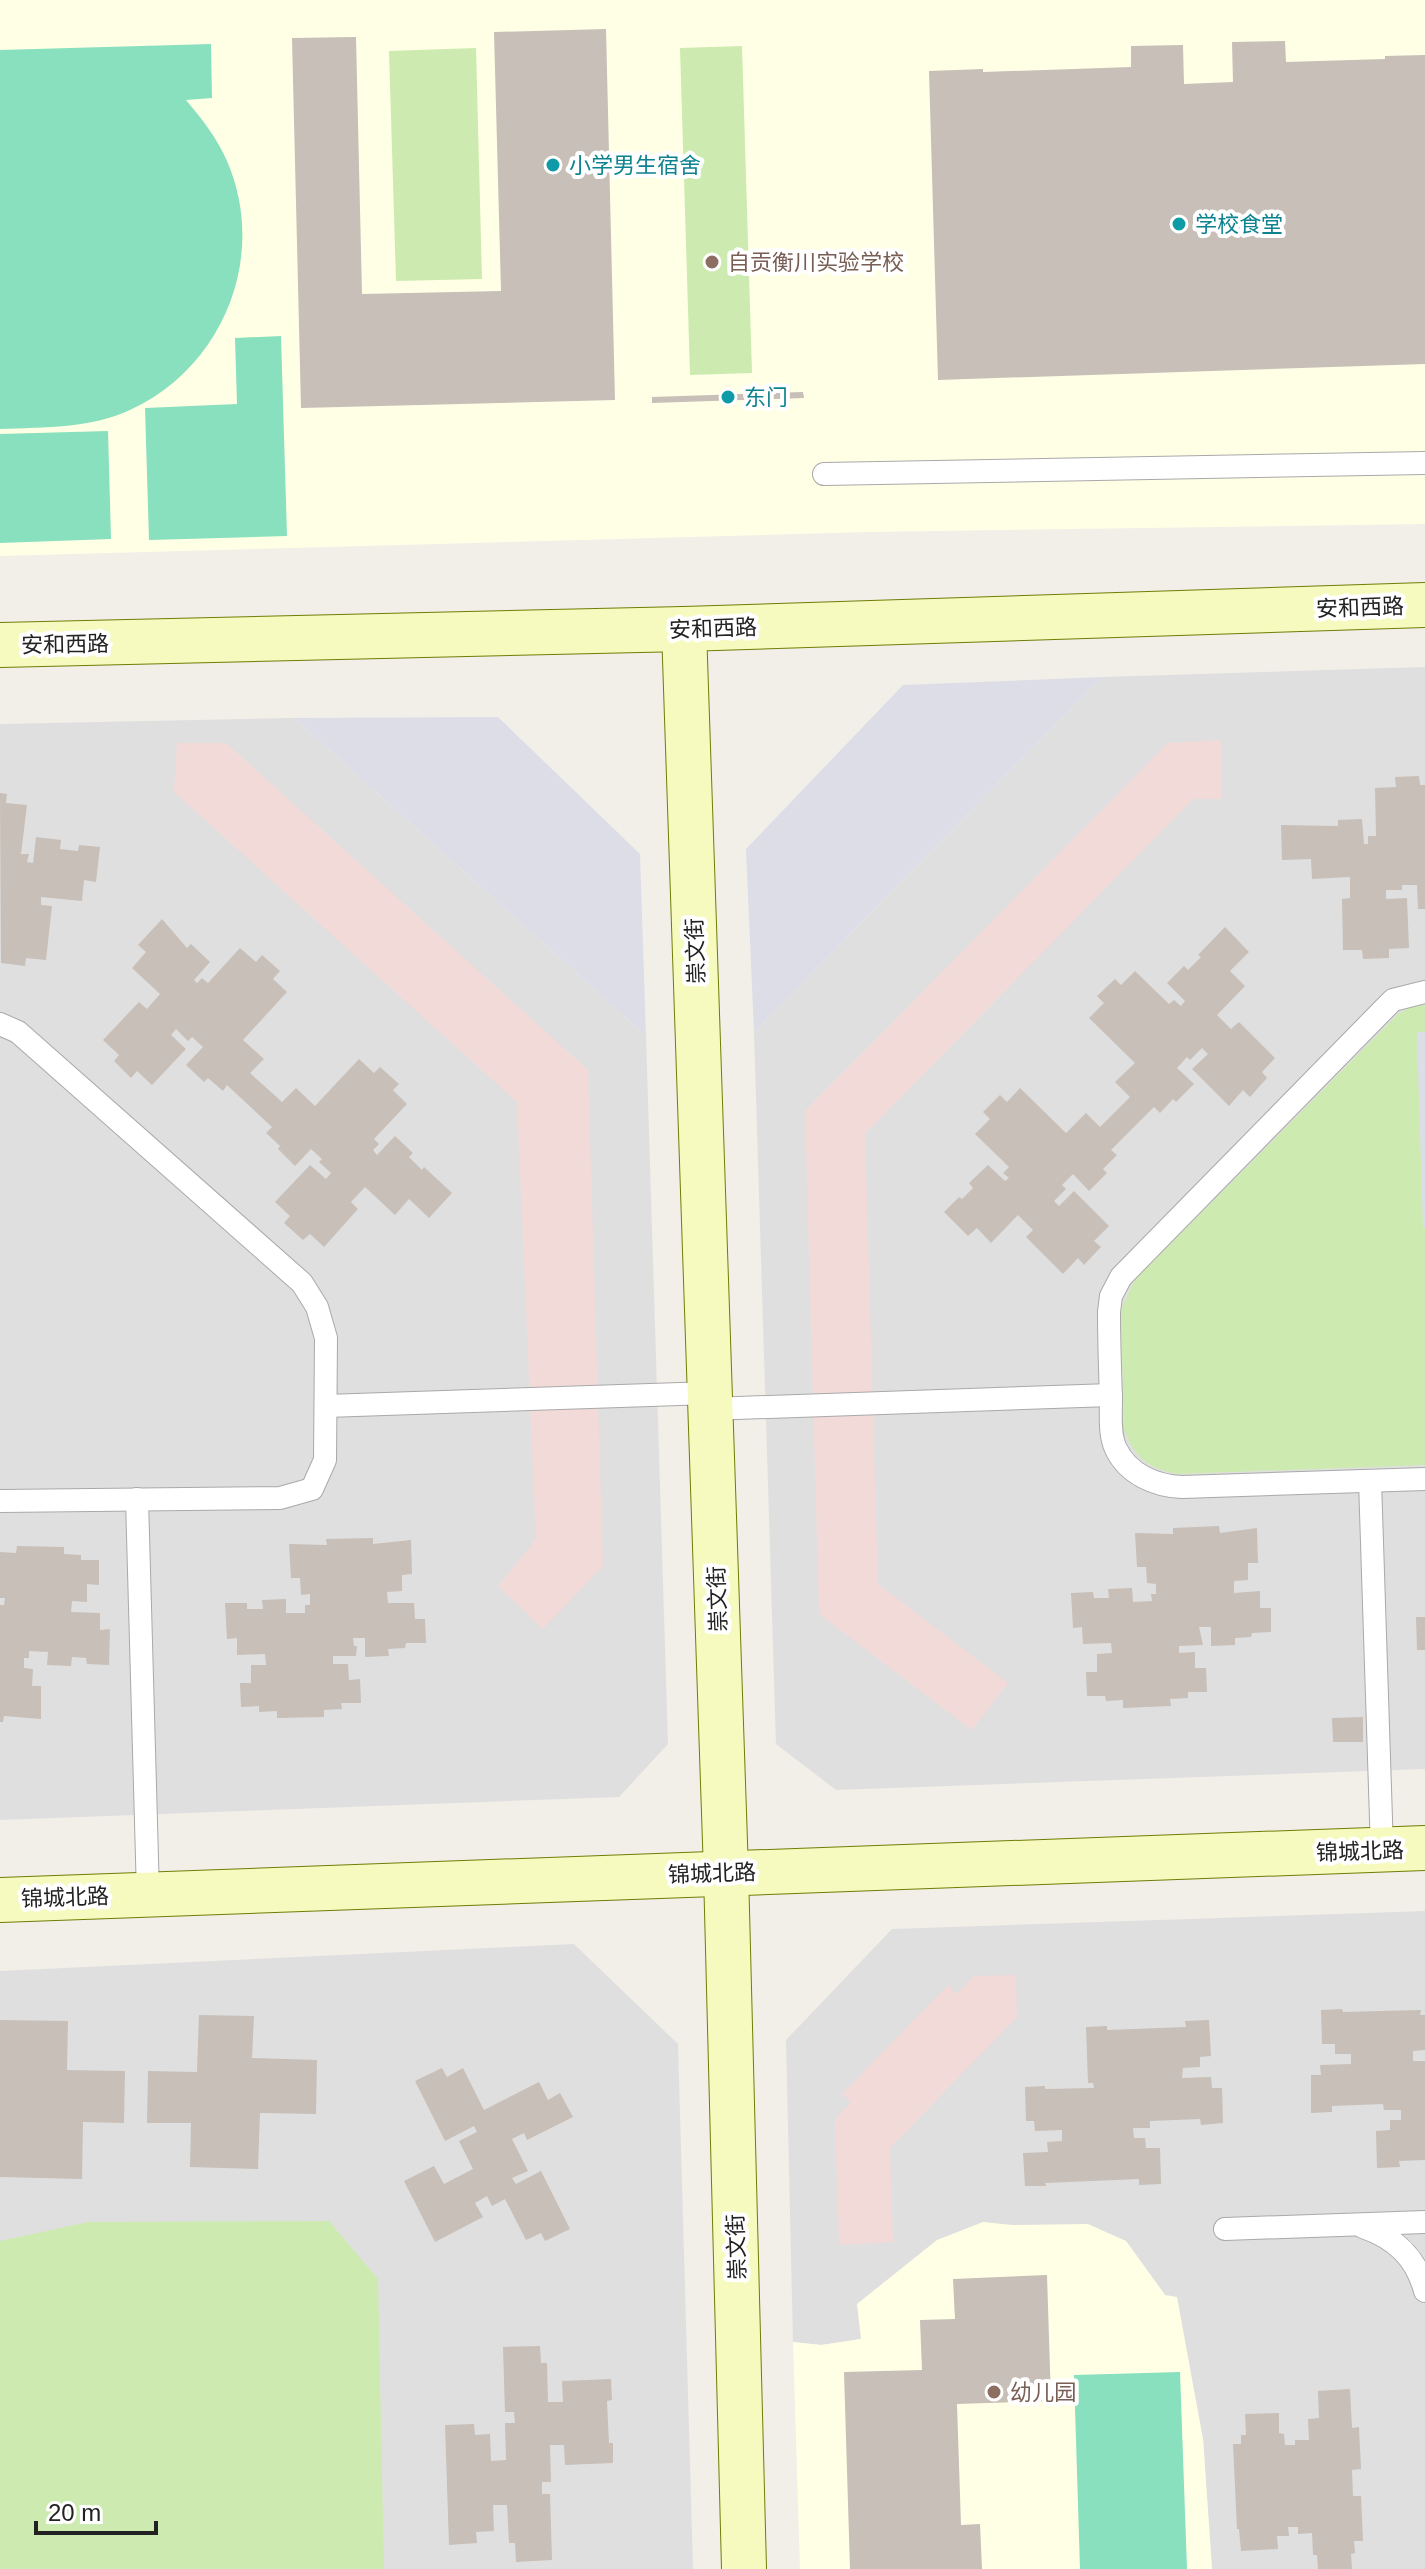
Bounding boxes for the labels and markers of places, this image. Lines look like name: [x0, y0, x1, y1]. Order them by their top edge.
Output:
place label: 小学男生宿舍: [569, 153, 701, 178]
marker: 小学男生宿舍: [544, 156, 562, 174]
place label: 学校食堂: [1195, 212, 1283, 237]
marker: 学校食堂: [1170, 215, 1188, 233]
place label: 自贡衡川实验学校: [728, 250, 904, 275]
marker: 自贡衡川实验学校: [703, 253, 721, 271]
place label: 东门: [744, 385, 788, 410]
marker: 东门: [719, 388, 737, 406]
place label: 幼儿园: [1010, 2380, 1076, 2405]
marker: 幼儿园: [985, 2383, 1003, 2401]

